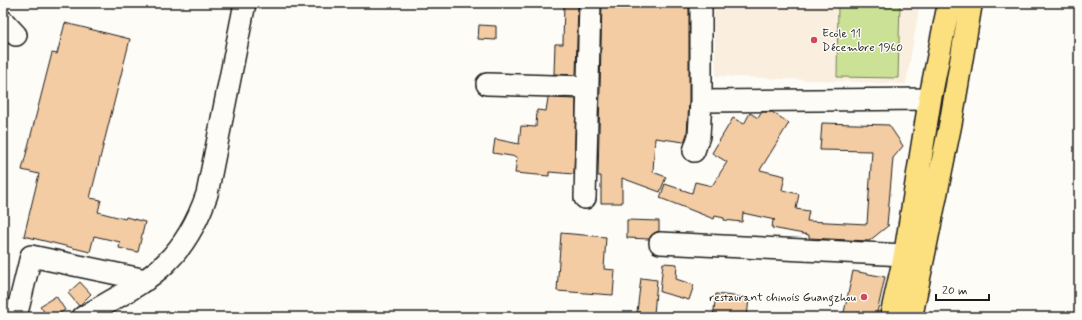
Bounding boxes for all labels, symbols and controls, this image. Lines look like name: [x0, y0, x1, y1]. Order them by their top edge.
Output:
place label: Ecole 11 Décembre 1960: [822, 26, 903, 56]
marker: Ecole 11 Décembre 1960: [809, 35, 819, 45]
scale bar: [936, 276, 989, 302]
text: 20 m: [942, 283, 968, 299]
place label: restaurant chinois Guangzhou: [709, 290, 857, 307]
marker: restaurant chinois Guangzhou: [859, 292, 869, 302]

